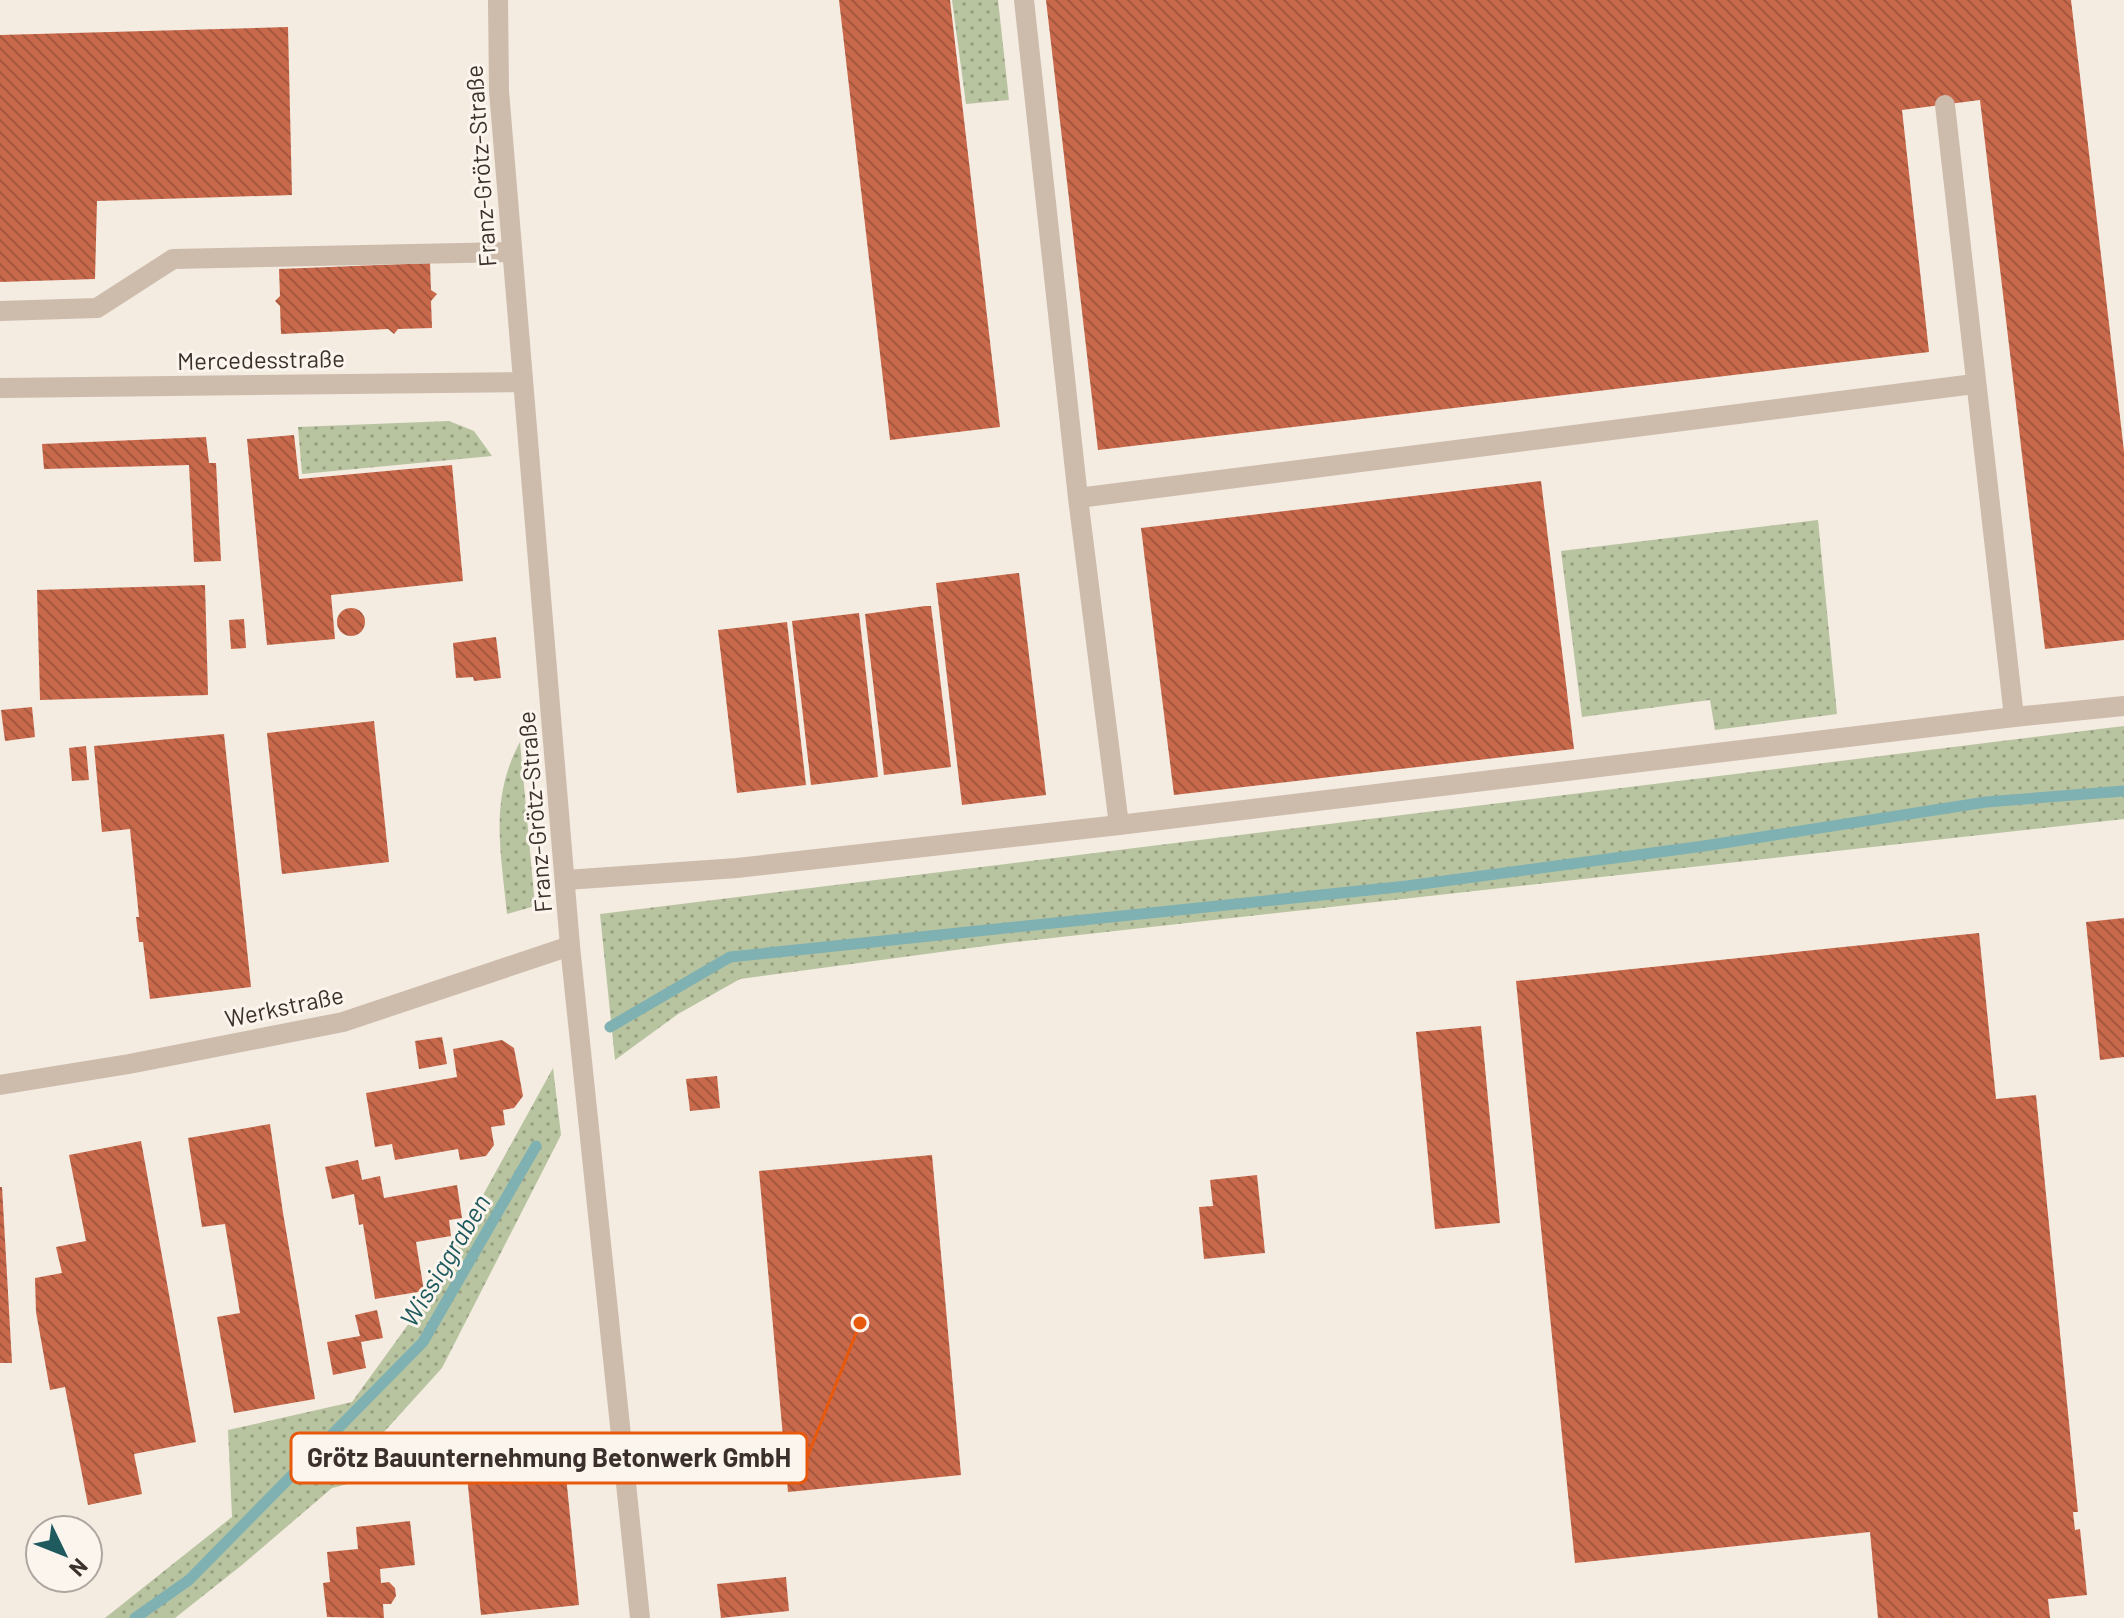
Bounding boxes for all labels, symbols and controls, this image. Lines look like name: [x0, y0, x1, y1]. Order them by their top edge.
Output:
street label: Franz-Grötz-Straße: [458, 64, 502, 268]
street label: Mercedesstraße: [177, 343, 345, 375]
street label: Franz-Grötz-Straße: [511, 710, 557, 914]
street label: Werkstraße: [222, 979, 346, 1033]
water label: Wissiggraben: [392, 1188, 496, 1332]
callout: Grötz Bauunternehmung Betonwerk GmbH: [291, 1433, 807, 1483]
text: Grötz Bauunternehmung Betonwerk GmbH: [307, 1441, 791, 1472]
north arrow: [24, 1514, 104, 1594]
text: N: [65, 1554, 94, 1583]

